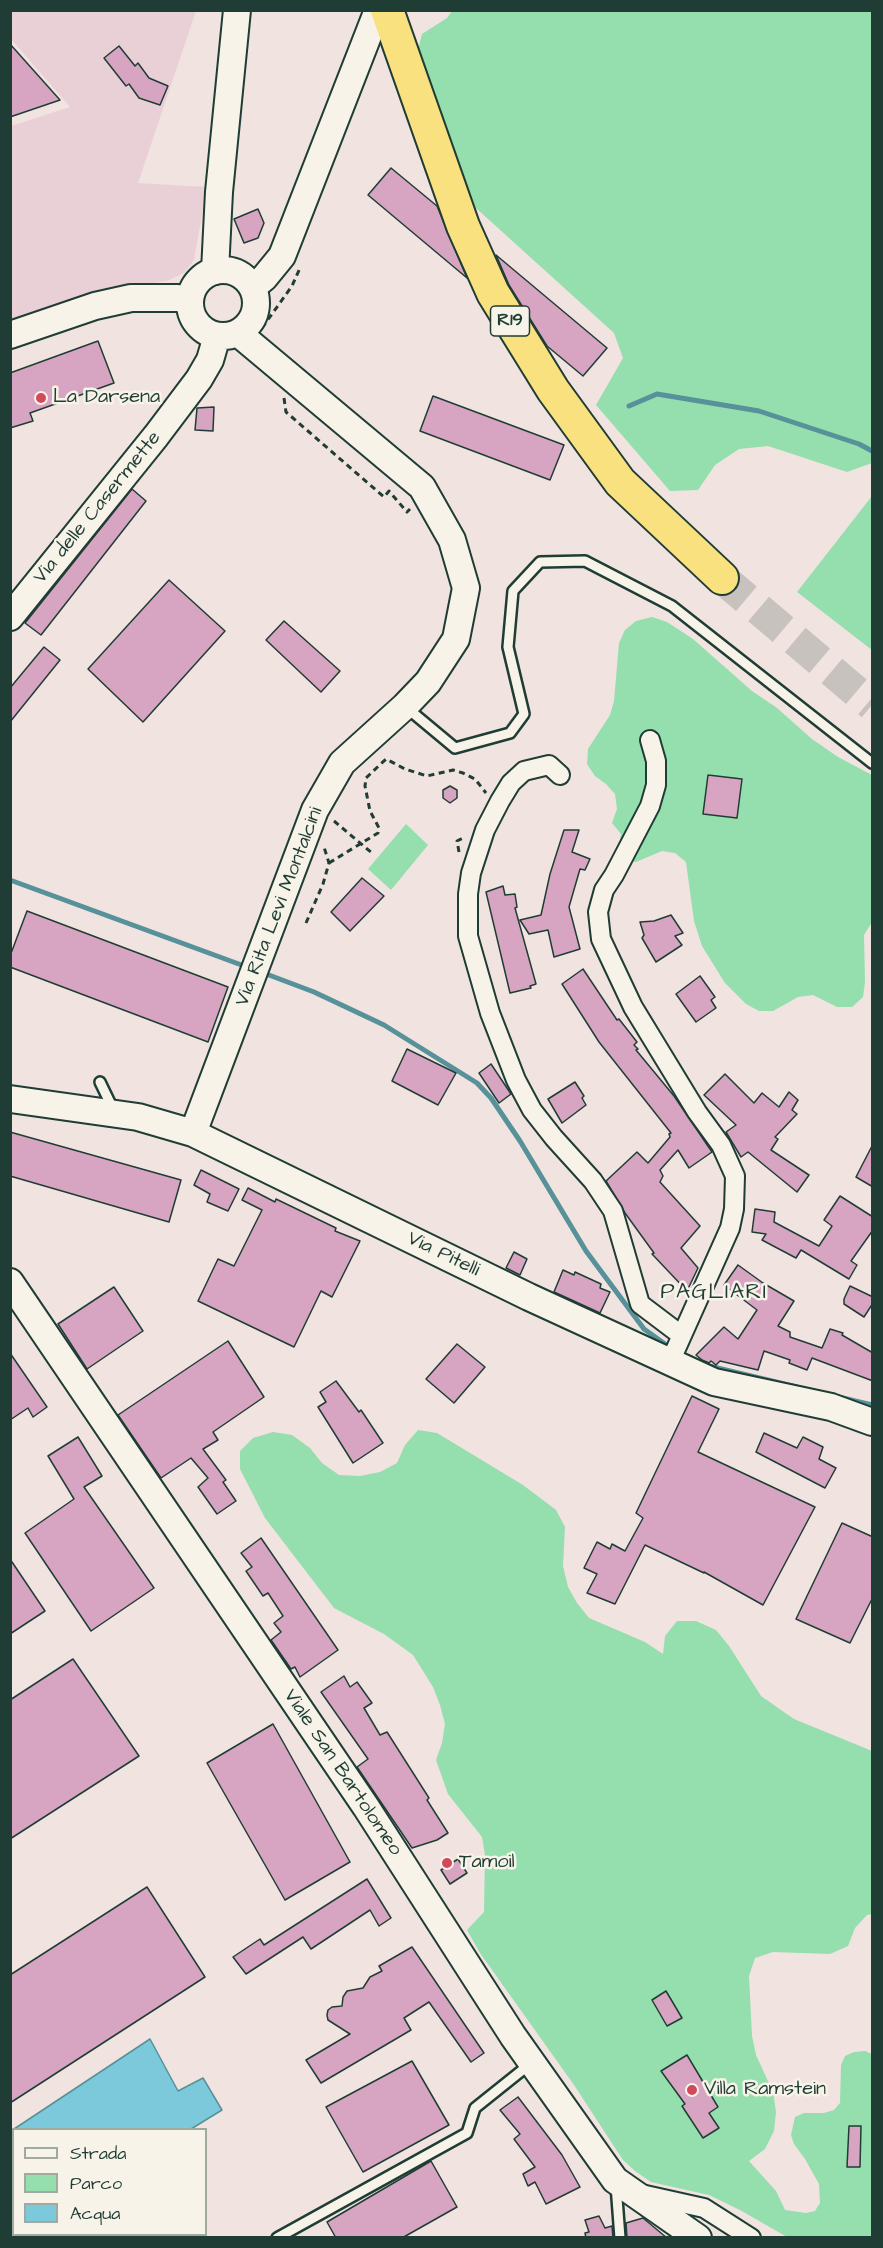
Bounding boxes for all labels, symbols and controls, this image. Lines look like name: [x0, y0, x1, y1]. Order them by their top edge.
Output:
road number: R19: [490, 306, 530, 336]
place label: La Darsena: [53, 386, 160, 410]
marker: La Darsena: [34, 391, 48, 405]
street label: Via delle Casermette: [29, 427, 167, 589]
street label: Via Rita Levi Montalcini: [231, 804, 329, 1010]
street label: Via Pitelli: [403, 1227, 483, 1283]
district label: PAGLIARI: [660, 1280, 768, 1306]
street label: Viale San Bartolomeo: [277, 1685, 407, 1861]
place label: Tamoil: [459, 1851, 515, 1875]
marker: Tamoil: [440, 1856, 454, 1870]
place label: Villa Ramstein: [704, 2078, 826, 2102]
marker: Villa Ramstein: [685, 2083, 699, 2097]
legend: [12, 2128, 207, 2236]
text: Strada: [70, 2141, 126, 2166]
text: Parco: [70, 2171, 122, 2196]
text: Acqua: [70, 2201, 120, 2226]

